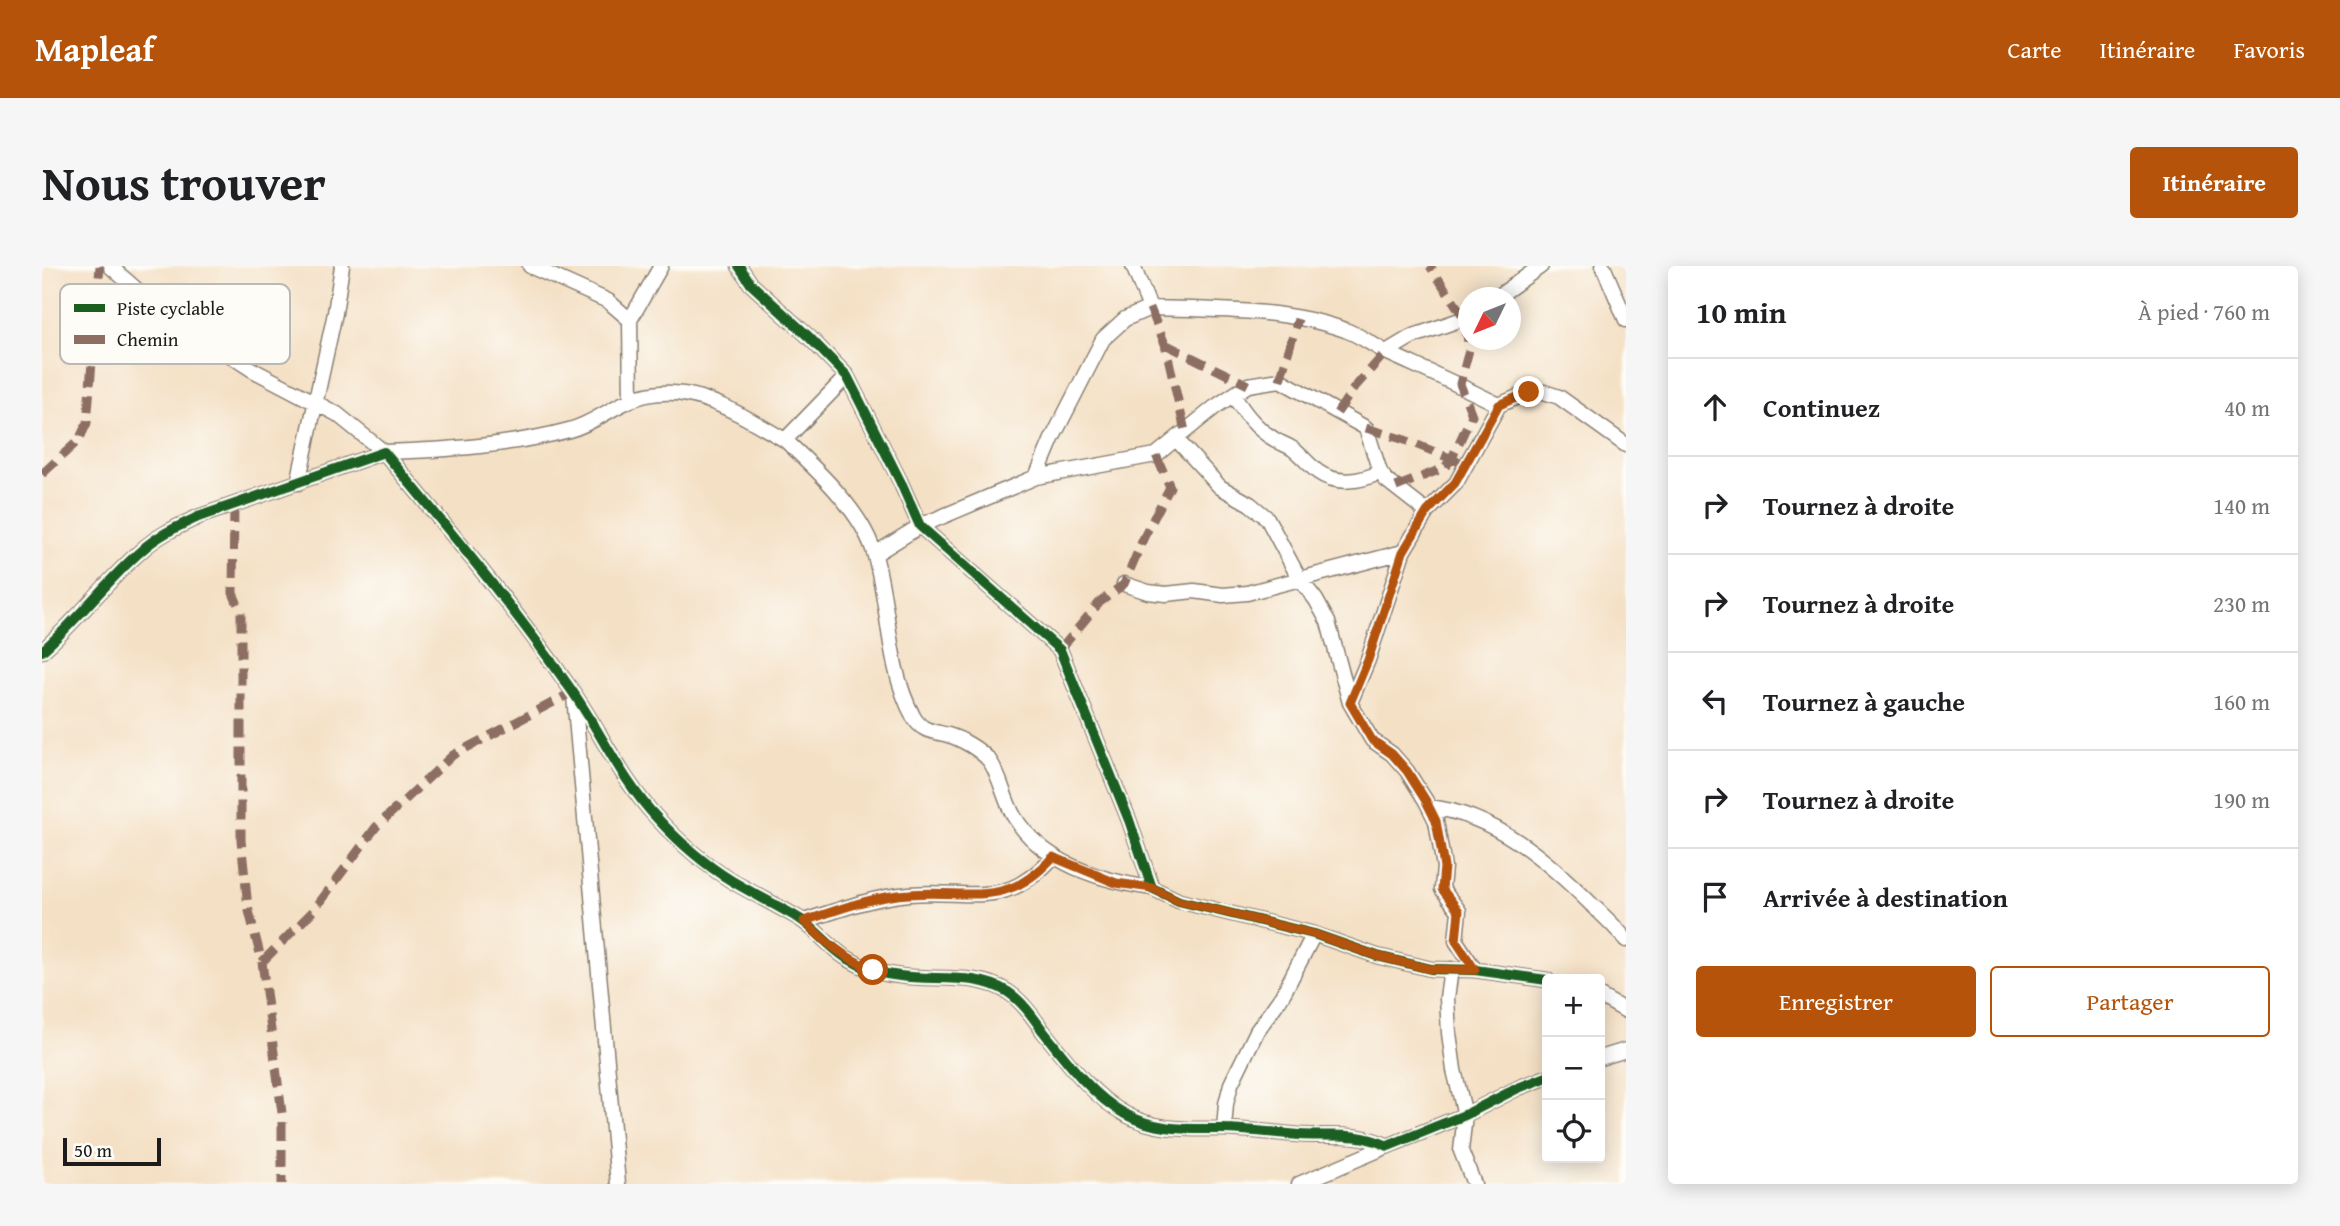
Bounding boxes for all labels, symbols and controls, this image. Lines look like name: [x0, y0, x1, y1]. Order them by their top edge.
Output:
text: Mapleaf: [35, 25, 154, 73]
text: Carte: [2008, 32, 2062, 67]
text: Itinéraire: [2100, 32, 2195, 67]
text: Favoris: [2233, 32, 2305, 67]
text: Nous trouver: [42, 146, 326, 218]
button: Itinéraire: [2130, 147, 2298, 218]
legend: [60, 284, 290, 364]
north arrow: [1458, 287, 1521, 350]
text: 10 min: [1696, 290, 1786, 334]
text: Piste cyclable: [117, 294, 224, 322]
text: À pied · 760 m: [2138, 295, 2270, 328]
text: Chemin: [117, 325, 179, 353]
route end: [1513, 376, 1544, 407]
icon: ahead: [1696, 388, 1734, 426]
text: Continuez: [1763, 388, 1880, 427]
text: 40 m: [2224, 391, 2270, 424]
icon: right: [1696, 486, 1734, 524]
text: Tournez à droite: [1763, 486, 1954, 525]
text: 140 m: [2213, 489, 2270, 522]
icon: right: [1696, 584, 1734, 622]
text: Tournez à droite: [1763, 584, 1954, 623]
text: 230 m: [2213, 587, 2270, 620]
icon: left: [1696, 682, 1734, 720]
text: Tournez à gauche: [1763, 682, 1965, 721]
text: 160 m: [2213, 685, 2270, 718]
icon: right: [1696, 780, 1734, 818]
text: Tournez à droite: [1763, 780, 1954, 819]
text: 190 m: [2213, 783, 2270, 816]
icon: arrive: [1696, 878, 1734, 916]
text: Arrivée à destination: [1763, 878, 2008, 917]
route start: [857, 954, 888, 985]
button: Enregistrer: [1696, 966, 1976, 1037]
button: Partager: [1990, 966, 2270, 1037]
map controls: [1542, 974, 1605, 1163]
button: +: [1542, 974, 1605, 1037]
button: −: [1542, 1037, 1605, 1100]
button: locate: [1542, 1100, 1605, 1163]
scale bar: [63, 1135, 161, 1167]
text: 50 m: [74, 1136, 112, 1164]

